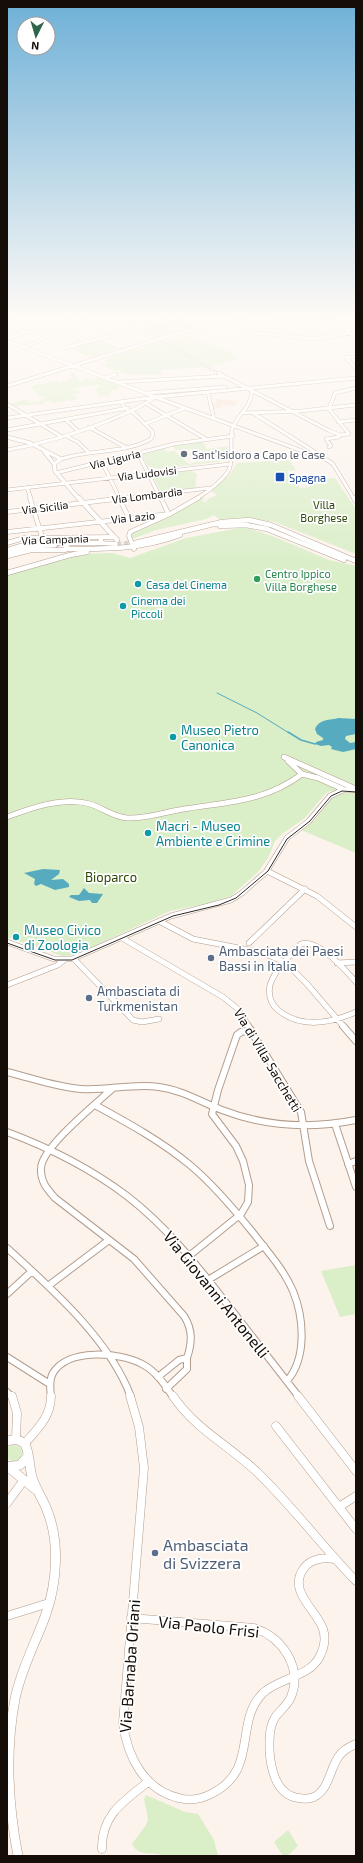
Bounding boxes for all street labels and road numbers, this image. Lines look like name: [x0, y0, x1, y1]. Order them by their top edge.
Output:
street label: Via Liguria: [88, 446, 142, 472]
street label: Via Ludovisi: [117, 463, 177, 483]
street label: Via Lombardia: [111, 484, 183, 506]
street label: Via Sicilia: [21, 498, 69, 516]
street label: Via Lazio: [110, 508, 156, 526]
street label: Via Campania: [21, 531, 89, 547]
street label: Via di Villa Sacchetti: [231, 1005, 305, 1115]
street label: Via Giovanni Antonelli: [160, 1227, 274, 1361]
street label: Via Barnaba Oriani: [115, 1599, 143, 1733]
street label: Via Paolo Frisi: [158, 1611, 260, 1641]

